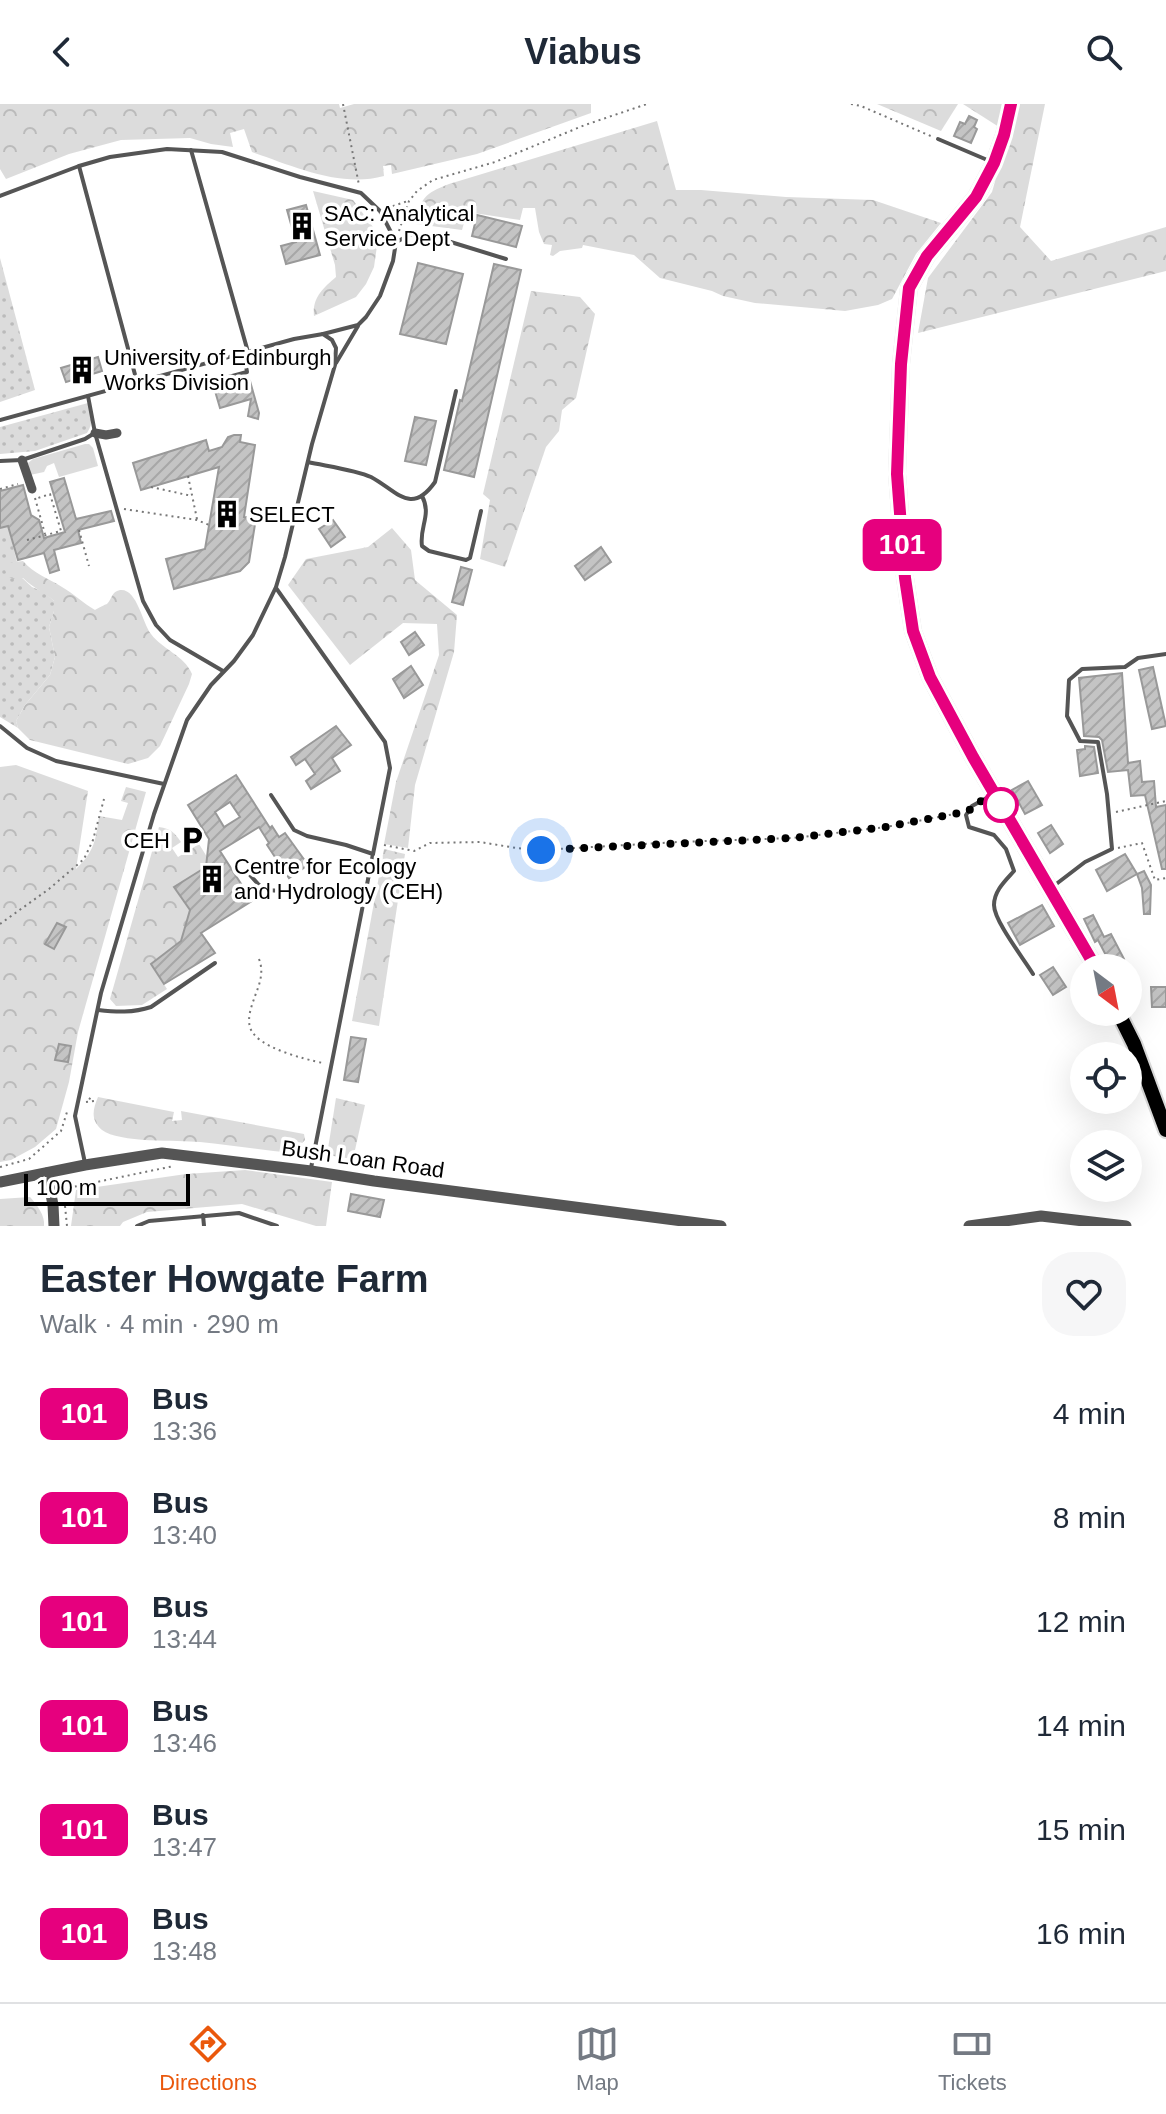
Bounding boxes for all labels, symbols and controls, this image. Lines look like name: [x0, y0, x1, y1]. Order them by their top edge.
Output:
icon: back: [40, 30, 84, 74]
icon: search: [1082, 30, 1126, 74]
text: Viabus: [524, 31, 642, 72]
place label: SAC: Analytical Service Dept: [324, 201, 474, 251]
building icon: SAC: Analytical Service Dept: [287, 211, 317, 241]
place label: University of Edinburgh Works Division: [104, 345, 331, 395]
building icon: University of Edinburgh Works Division: [67, 355, 97, 385]
building icon: SELECT: [212, 499, 242, 529]
place label: SELECT: [249, 502, 335, 527]
line badge: 101: [856, 519, 948, 571]
text: 101: [879, 529, 925, 560]
unlabelled marker: [984, 788, 1018, 822]
parking icon: CEH: [177, 825, 207, 855]
place label: CEH: [124, 828, 170, 853]
your location: [521, 830, 561, 870]
place label: Centre for Ecology and Hydrology (CEH): [234, 854, 443, 904]
building icon: Centre for Ecology and Hydrology (CEH): [197, 864, 227, 894]
north arrow: [1070, 954, 1142, 1026]
map controls: [1070, 954, 1142, 1202]
button: locate: [1070, 1042, 1142, 1114]
button: layers: [1070, 1130, 1142, 1202]
street label: Bush Loan Road: [280, 1135, 446, 1183]
scale bar: [24, 1170, 190, 1206]
text: 100 m: [36, 1175, 97, 1200]
button: heart: [1042, 1252, 1126, 1336]
text: Easter Howgate Farm: [40, 1258, 429, 1300]
text: Walk · 4 min · 290 m: [40, 1309, 279, 1339]
text: Bus: [152, 1382, 209, 1415]
text: 4 min: [1053, 1397, 1126, 1430]
text: 101: [61, 1398, 107, 1429]
text: 13:36: [152, 1416, 217, 1446]
text: Bus: [152, 1486, 209, 1519]
text: 8 min: [1053, 1501, 1126, 1534]
text: 101: [61, 1502, 107, 1533]
text: 13:40: [152, 1520, 217, 1550]
text: Bus: [152, 1590, 209, 1623]
text: 12 min: [1036, 1605, 1126, 1638]
text: 101: [61, 1606, 107, 1637]
text: 13:44: [152, 1624, 217, 1654]
text: Bus: [152, 1694, 209, 1727]
text: 14 min: [1036, 1709, 1126, 1742]
text: 101: [61, 1710, 107, 1741]
text: 13:46: [152, 1728, 217, 1758]
text: Bus: [152, 1798, 209, 1831]
text: 15 min: [1036, 1813, 1126, 1846]
text: 101: [61, 1814, 107, 1845]
text: 13:47: [152, 1832, 217, 1862]
text: Bus: [152, 1902, 209, 1935]
text: 16 min: [1036, 1917, 1126, 1950]
text: 101: [61, 1918, 107, 1949]
text: 13:48: [152, 1936, 217, 1966]
tab: Directions: [159, 2022, 257, 2096]
tab: Map: [575, 2022, 619, 2096]
tab: Tickets: [938, 2022, 1007, 2096]

